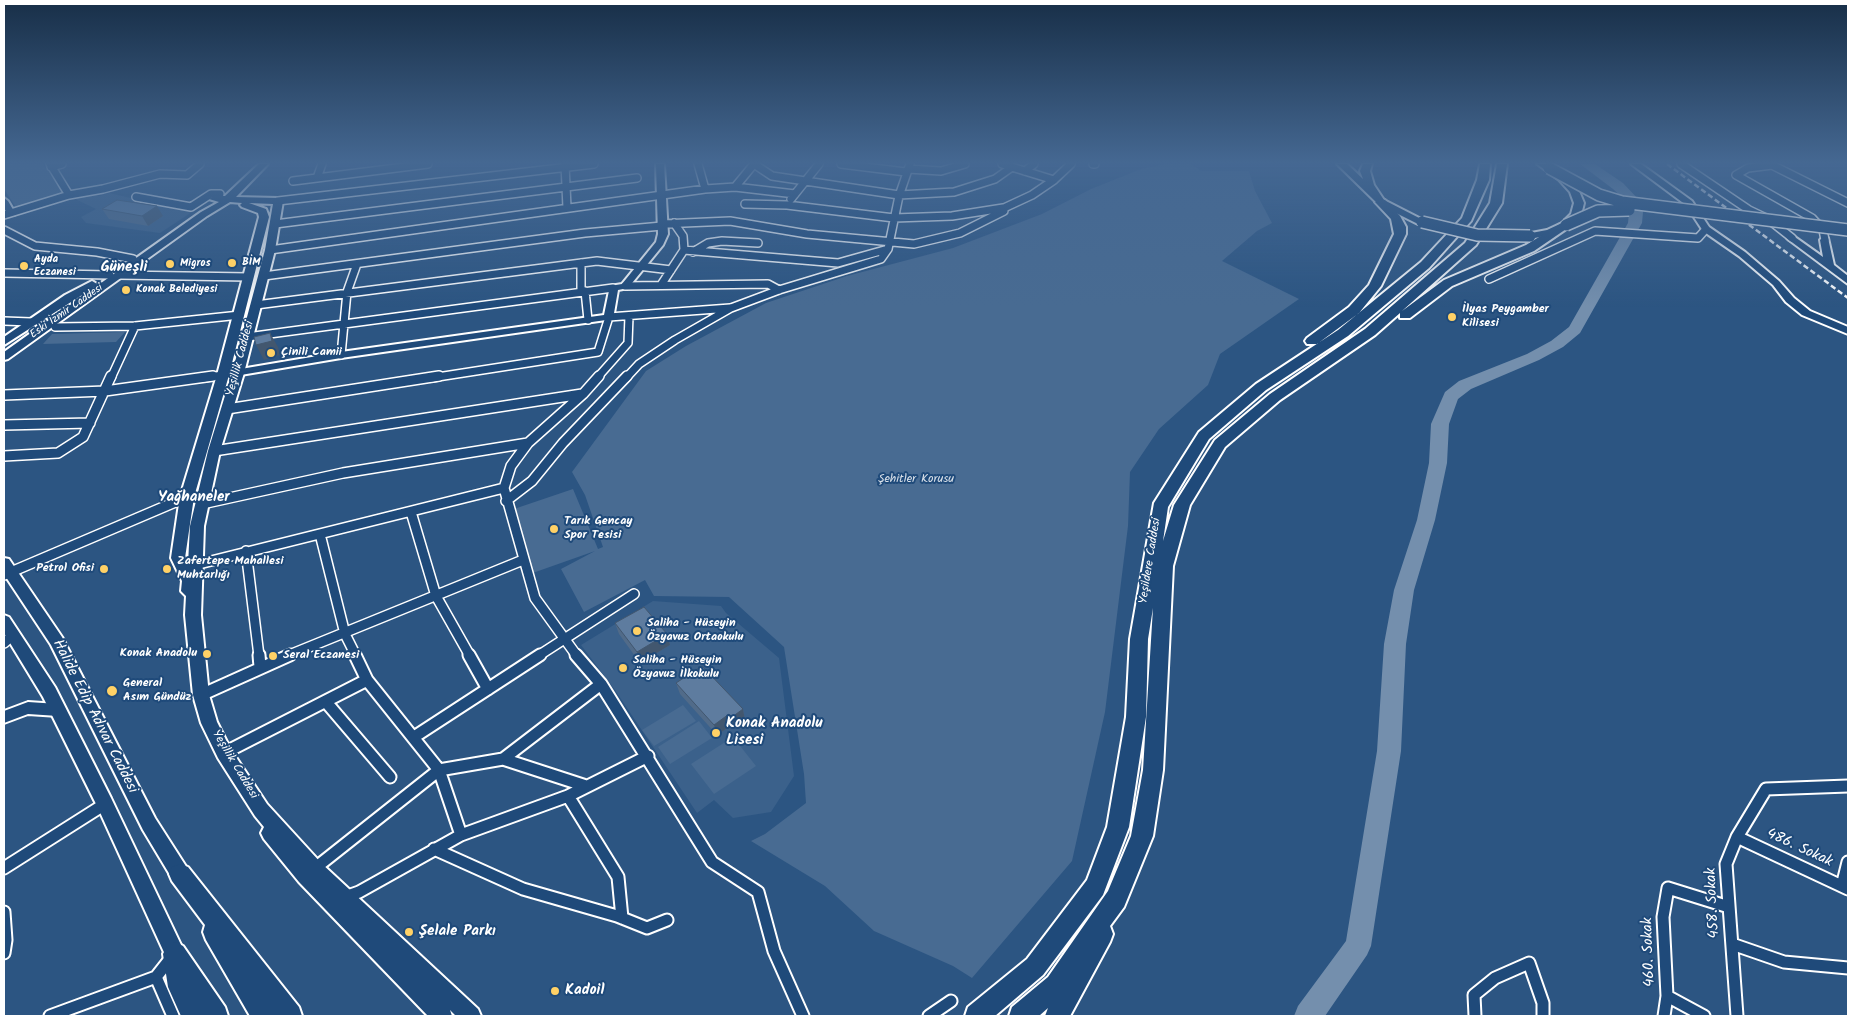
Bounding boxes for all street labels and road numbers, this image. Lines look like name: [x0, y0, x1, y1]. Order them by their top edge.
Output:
street label: Eski İzmir Caddesi: [28, 282, 106, 342]
street label: Yeşillik Caddesi: [224, 320, 258, 398]
street label: Yeşildere Caddesi: [1137, 517, 1165, 605]
street label: Halide Edip Adıvar Caddesi: [47, 637, 141, 797]
street label: Yeşillik Caddesi: [208, 728, 260, 802]
street label: 486. Sokak: [1763, 826, 1835, 872]
street label: 458. Sokak: [1703, 867, 1725, 939]
street label: 460. Sokak: [1640, 917, 1660, 987]

